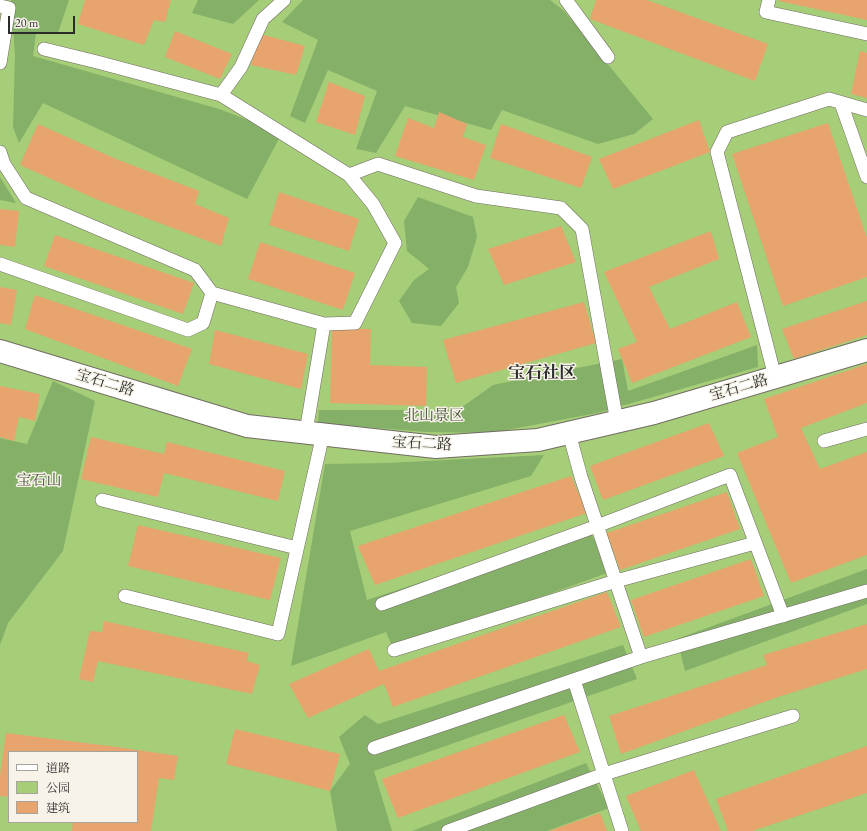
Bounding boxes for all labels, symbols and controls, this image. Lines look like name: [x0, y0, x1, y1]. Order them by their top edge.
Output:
scale bar: [10, 8, 77, 34]
text: 20 m: [15, 15, 38, 31]
district label: 宝石社区: [508, 363, 576, 383]
street label: 宝石二路: [74, 366, 136, 400]
street label: 宝石二路: [708, 371, 770, 405]
park label: 北山景区: [404, 407, 464, 425]
street label: 宝石二路: [392, 433, 452, 455]
park label: 宝石山: [17, 472, 61, 490]
legend: [8, 751, 138, 823]
text: 道路: [46, 760, 70, 776]
text: 公园: [46, 780, 70, 796]
text: 建筑: [46, 800, 70, 816]

